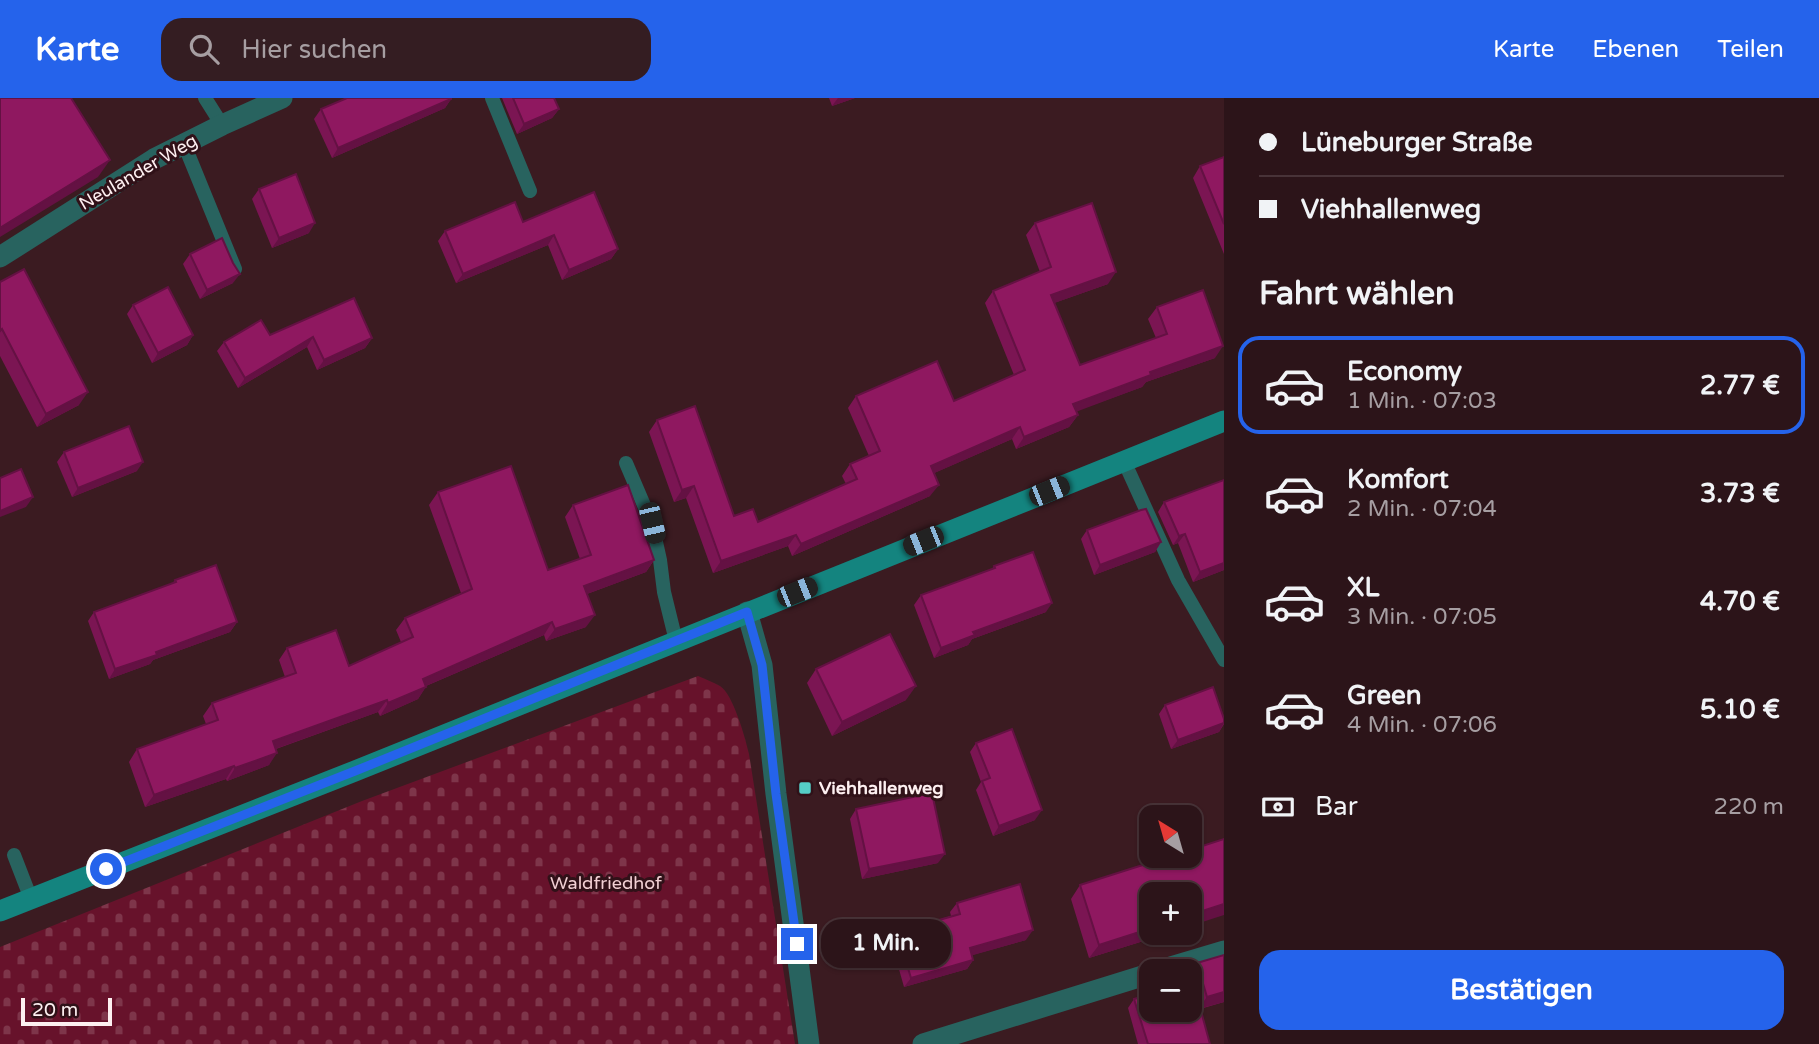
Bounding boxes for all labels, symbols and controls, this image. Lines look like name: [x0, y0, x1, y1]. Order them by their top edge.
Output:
search box: [161, 18, 651, 81]
text: Karte: [35, 30, 119, 69]
icon: search: [185, 30, 223, 68]
text: Hier suchen: [241, 34, 387, 65]
text: Karte: [1493, 35, 1554, 64]
text: Ebenen: [1592, 35, 1679, 64]
text: Teilen: [1717, 35, 1784, 64]
text: Lüneburger Straße: [1301, 127, 1532, 158]
street label: Neulander Weg: [75, 129, 201, 215]
text: Viehhallenweg: [1301, 194, 1481, 225]
text: Fahrt wählen: [1259, 275, 1455, 313]
icon: car: [1263, 354, 1326, 417]
text: Economy: [1347, 356, 1462, 387]
text: 2.77 €: [1700, 370, 1780, 401]
text: 1 Min. · 07:03: [1347, 387, 1497, 415]
icon: car: [1263, 462, 1326, 525]
text: Komfort: [1347, 464, 1449, 495]
car: [1026, 473, 1073, 509]
text: 3.73 €: [1700, 478, 1780, 509]
text: 2 Min. · 07:04: [1347, 495, 1497, 523]
car: [638, 500, 667, 546]
car: [900, 523, 947, 559]
icon: car: [1263, 570, 1326, 633]
text: XL: [1347, 572, 1379, 603]
car: [774, 574, 821, 610]
text: 4.70 €: [1700, 586, 1780, 617]
text: 3 Min. · 07:05: [1347, 603, 1497, 631]
icon: car: [1263, 678, 1326, 741]
text: Green: [1347, 680, 1422, 711]
text: 5.10 €: [1700, 694, 1780, 725]
text: 4 Min. · 07:06: [1347, 711, 1497, 739]
place label: Viehhallenweg: [819, 777, 944, 799]
marker: Viehhallenweg: [797, 780, 813, 796]
icon: cash: [1259, 788, 1297, 826]
text: Bar: [1315, 791, 1358, 822]
text: 220 m: [1714, 793, 1784, 821]
north arrow: [1139, 805, 1202, 868]
map controls: [1139, 805, 1202, 1022]
route start: [90, 853, 122, 885]
park label: Waldfriedhof: [550, 872, 662, 894]
button: +: [1139, 882, 1202, 945]
callout: 1 Min.: [822, 920, 951, 968]
route end: [781, 928, 813, 960]
text: 1 Min.: [852, 929, 920, 957]
button: Bestätigen: [1259, 950, 1784, 1030]
button: −: [1139, 959, 1202, 1022]
scale bar: [21, 995, 112, 1027]
text: 20 m: [32, 999, 78, 1021]

